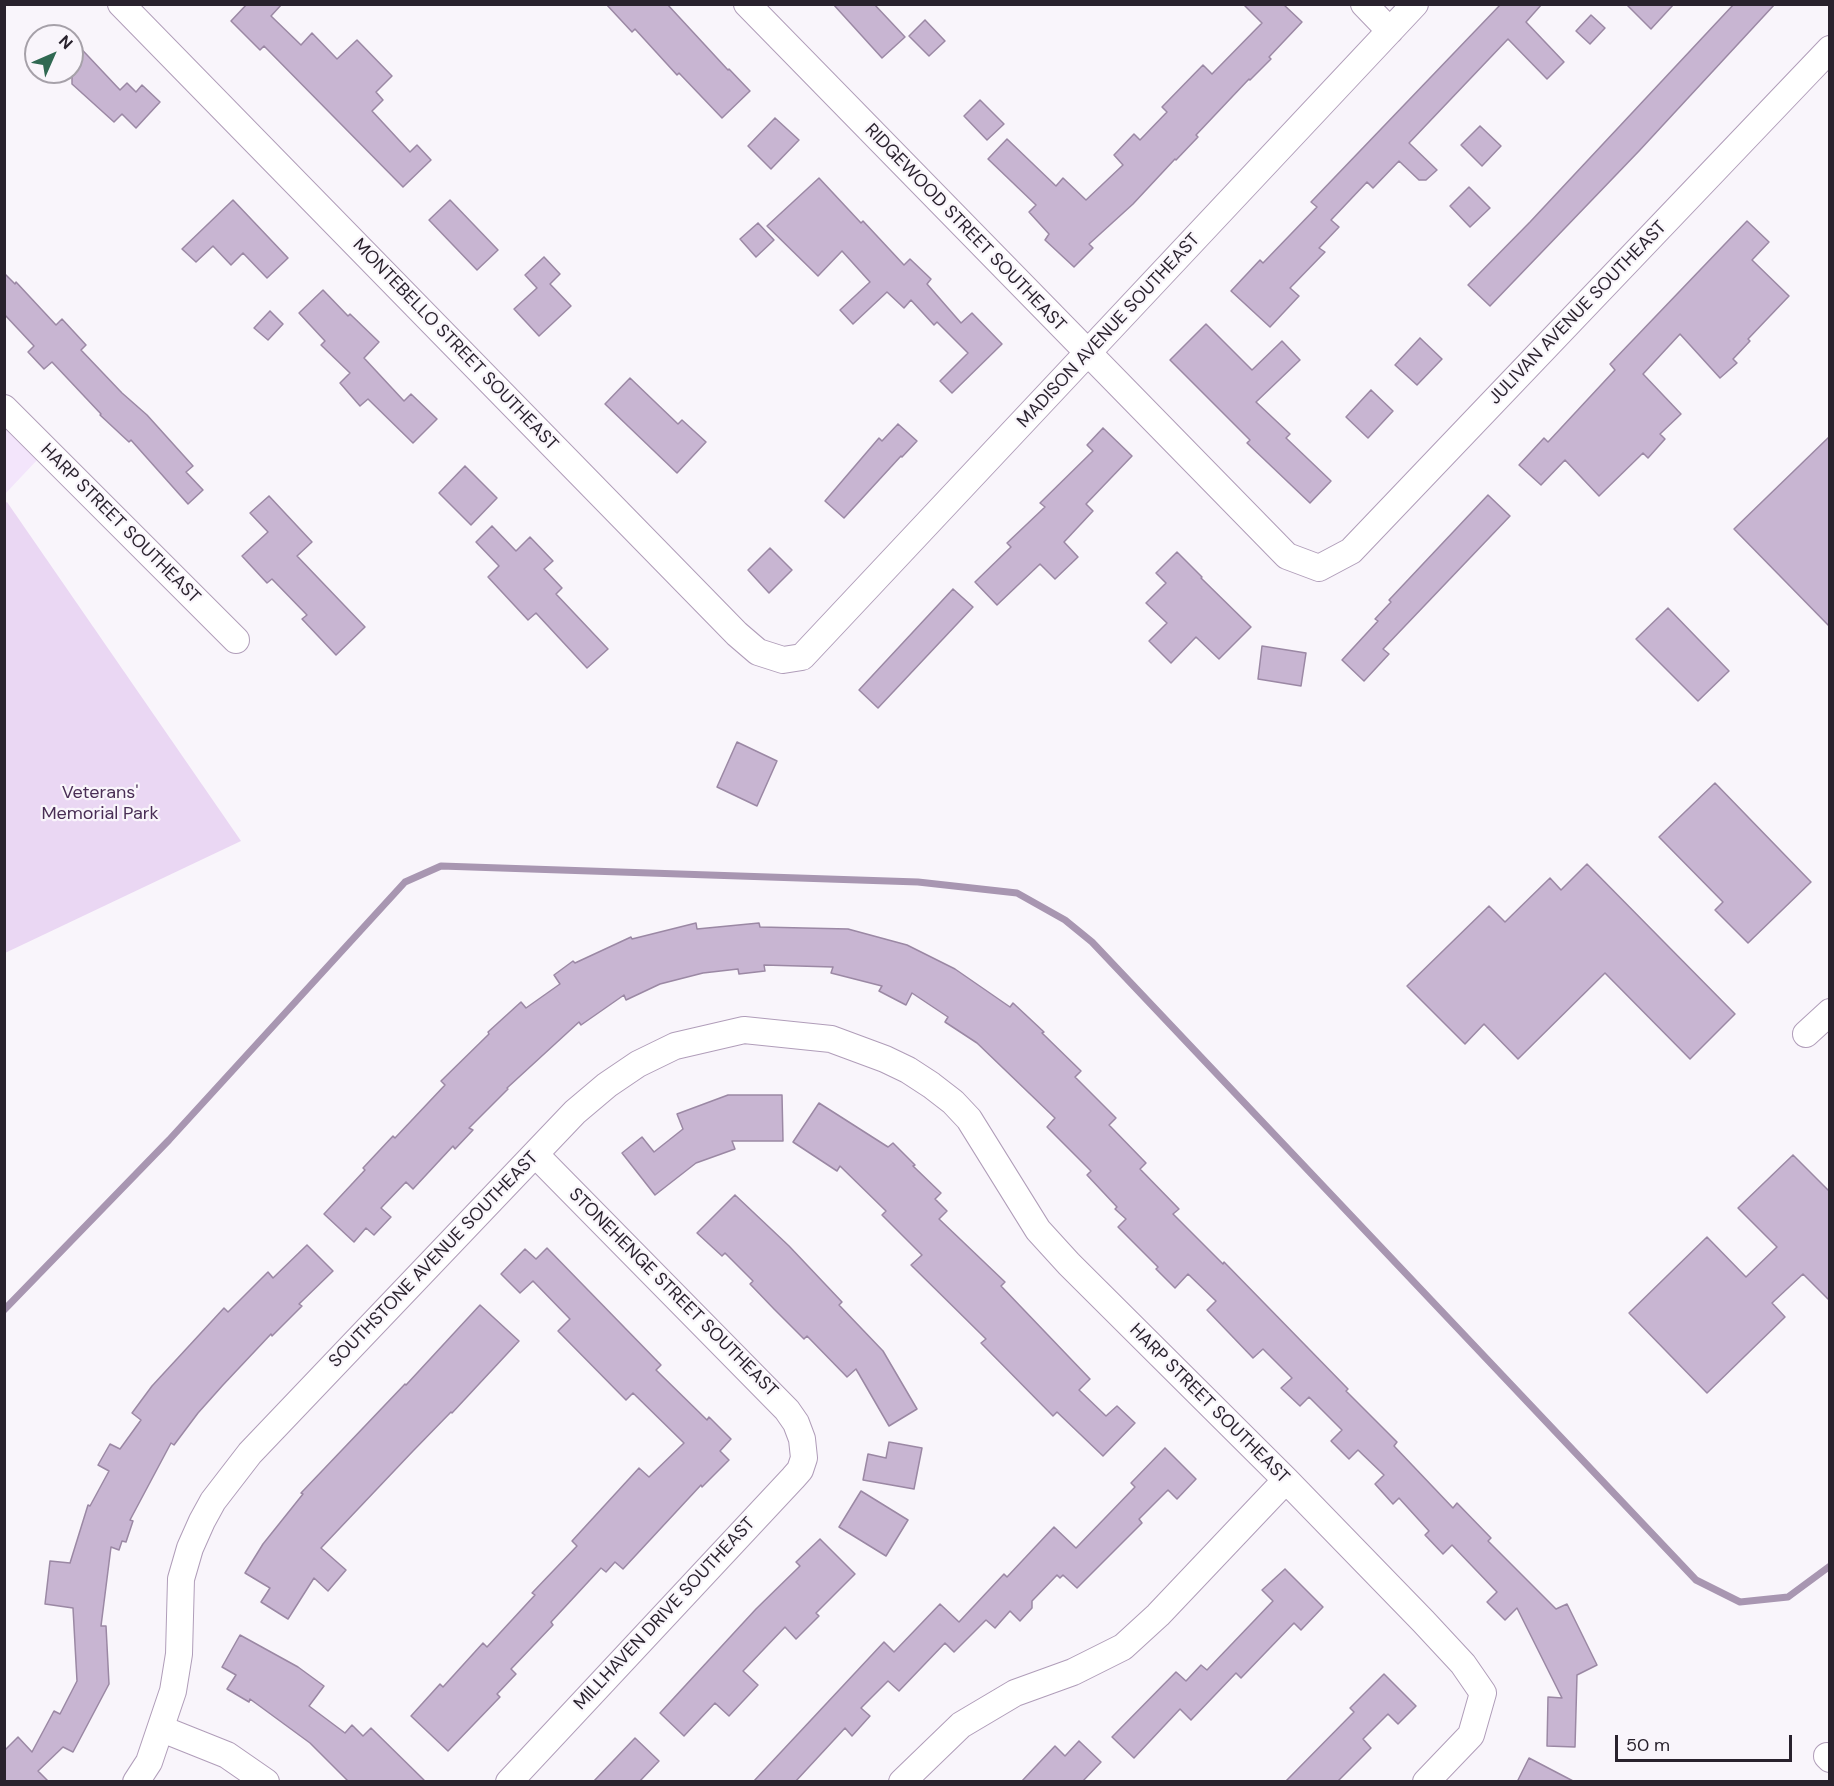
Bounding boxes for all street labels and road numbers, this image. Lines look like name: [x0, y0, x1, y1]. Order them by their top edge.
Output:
street label: RIDGEWOOD STREET SOUTHEAST: [860, 120, 1070, 336]
street label: JULIVAN AVENUE SOUTHEAST: [1485, 217, 1671, 409]
street label: MADISON AVENUE SOUTHEAST: [1013, 229, 1205, 433]
street label: MONTEBELLO STREET SOUTHEAST: [348, 235, 562, 455]
street label: HARP STREET SOUTHEAST: [36, 440, 204, 608]
street label: SOUTHSTONE AVENUE SOUTHEAST: [325, 1148, 543, 1372]
street label: STONEHENGE STREET SOUTHEAST: [564, 1184, 782, 1402]
street label: HARP STREET SOUTHEAST: [1125, 1320, 1293, 1488]
street label: MILLHAVEN DRIVE SOUTHEAST: [570, 1513, 760, 1715]

